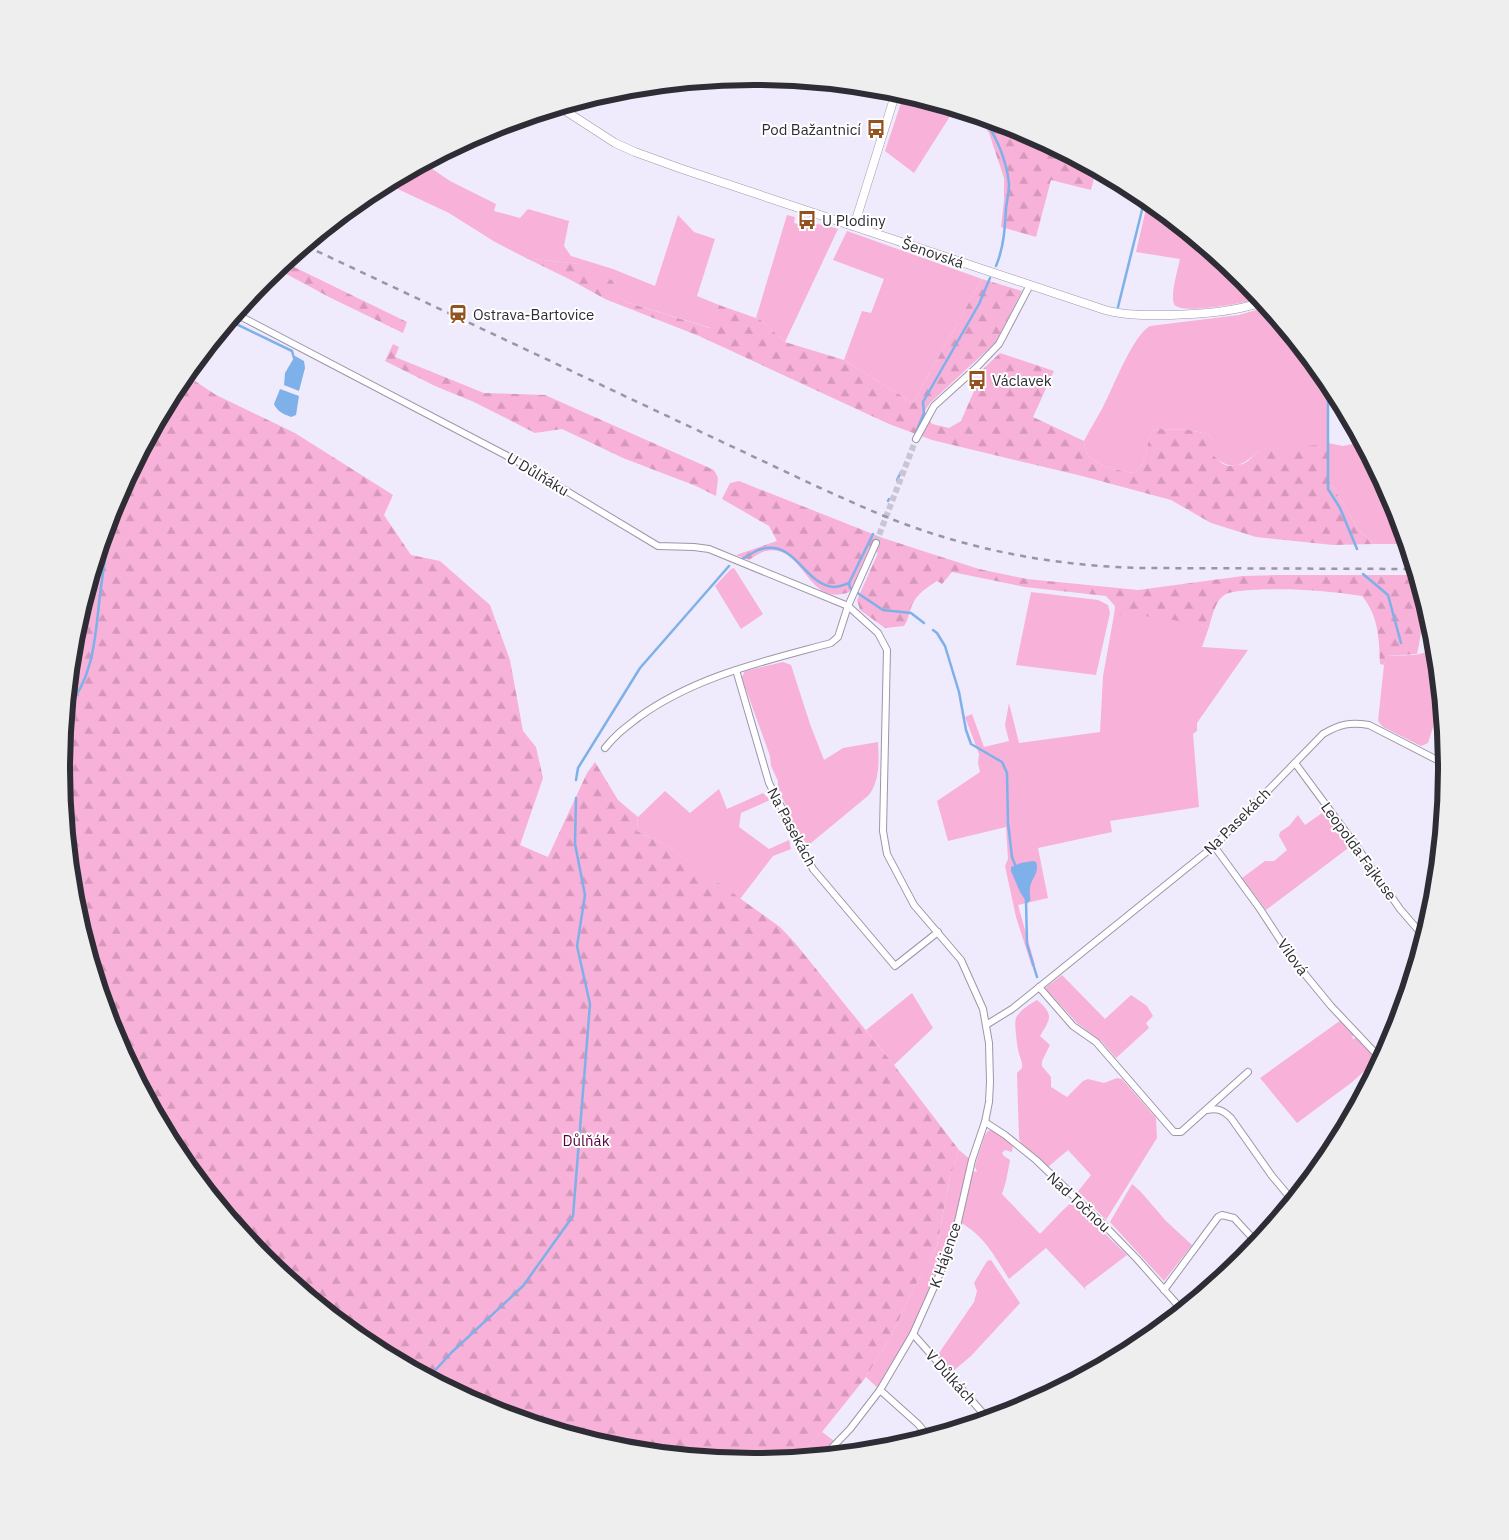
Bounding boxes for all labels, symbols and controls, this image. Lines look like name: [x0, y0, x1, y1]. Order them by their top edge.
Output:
bus stop icon: Pod Bažantnicí: [865, 118, 887, 140]
place label: Pod Bažantnicí: [761, 120, 861, 139]
bus stop icon: U Plodiny: [796, 209, 818, 231]
place label: U Plodiny: [822, 211, 886, 230]
street label: Šenovská: [900, 234, 966, 272]
station icon: Ostrava-Bartovice: [447, 303, 469, 325]
place label: Ostrava-Bartovice: [473, 305, 594, 324]
bus stop icon: Václavek: [966, 369, 988, 391]
place label: Václavek: [992, 371, 1052, 390]
street label: U Důlňáku: [503, 448, 573, 500]
street label: Na Pasekách: [763, 784, 821, 870]
street label: Na Pasekách: [1200, 784, 1274, 858]
street label: Leopolda Fajkuse: [1317, 798, 1401, 904]
street label: Vilová: [1273, 935, 1313, 979]
park label: Důlňák: [562, 1131, 610, 1150]
street label: Nad Točnou: [1043, 1168, 1115, 1236]
street label: K Hájence: [925, 1220, 965, 1290]
street label: V Důlkách: [921, 1346, 981, 1408]

